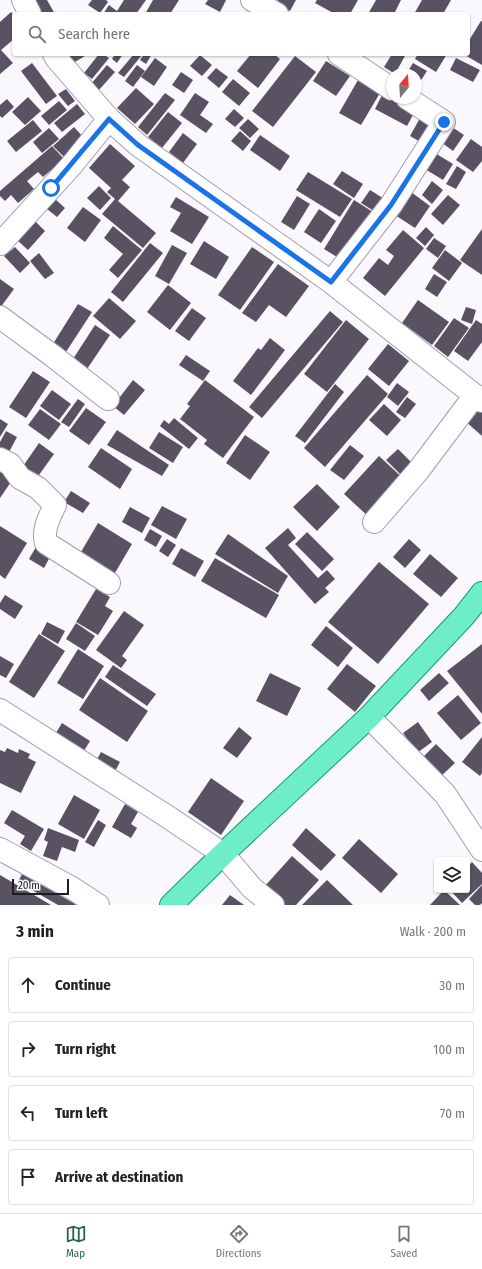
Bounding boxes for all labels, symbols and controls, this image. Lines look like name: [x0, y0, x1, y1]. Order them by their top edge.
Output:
search box: [12, 12, 470, 56]
icon: search: [26, 23, 48, 45]
text: Search here: [58, 25, 130, 43]
north arrow: [386, 68, 422, 104]
route end: [435, 113, 453, 131]
route start: [42, 179, 60, 197]
map controls: [434, 857, 470, 893]
button: layers: [434, 857, 470, 893]
scale bar: [12, 877, 69, 896]
text: 20 m: [18, 879, 40, 892]
text: 3 min: [16, 921, 54, 942]
text: Walk · 200 m: [400, 924, 466, 939]
icon: ahead: [17, 974, 39, 996]
text: Continue: [55, 976, 111, 994]
text: 30 m: [439, 978, 465, 993]
icon: right: [17, 1038, 39, 1060]
text: Turn right: [55, 1040, 116, 1058]
text: 100 m: [433, 1042, 465, 1057]
icon: left: [17, 1102, 39, 1124]
text: Turn left: [55, 1104, 108, 1122]
text: 70 m: [440, 1106, 465, 1121]
icon: arrive: [17, 1166, 39, 1188]
text: Arrive at destination: [55, 1168, 183, 1186]
tab: Map: [65, 1223, 87, 1260]
tab: Directions: [216, 1223, 261, 1260]
tab: Saved: [391, 1223, 417, 1260]

